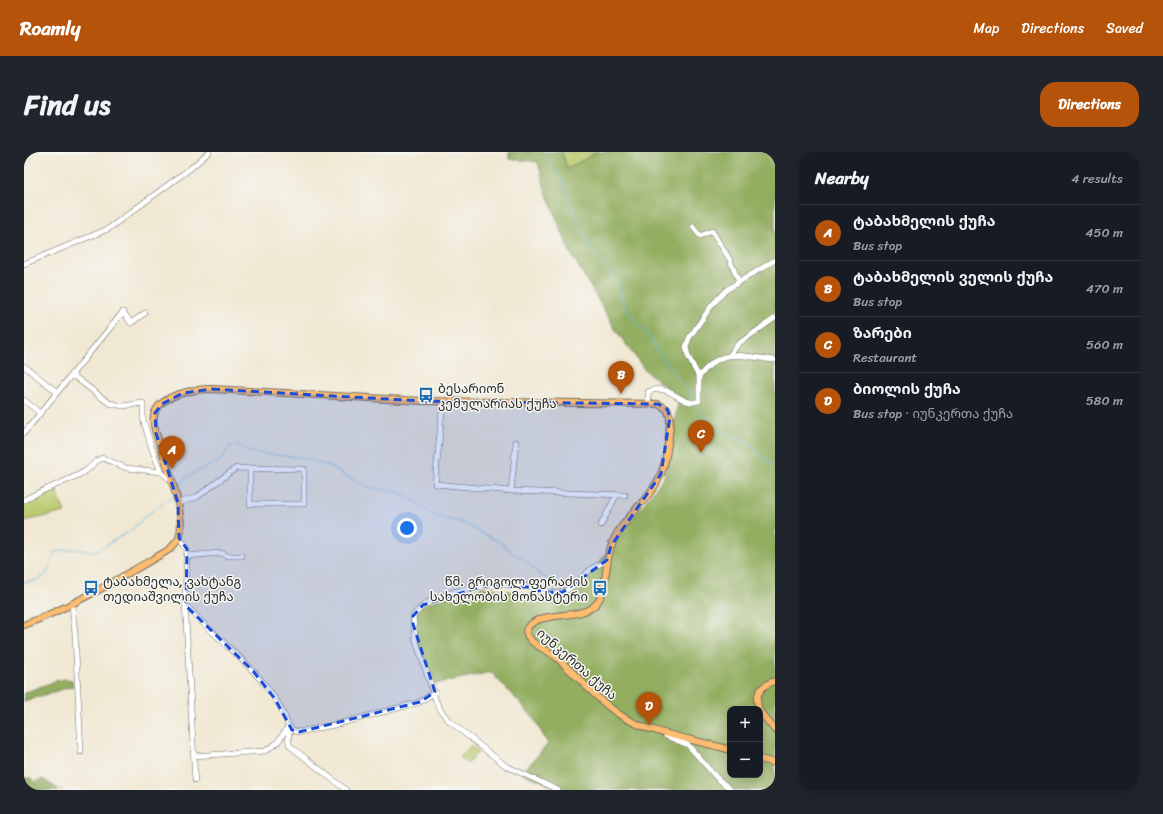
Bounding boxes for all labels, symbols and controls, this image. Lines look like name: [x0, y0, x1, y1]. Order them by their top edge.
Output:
text: Roamly: [20, 12, 80, 45]
text: Map: [973, 16, 999, 41]
text: Directions: [1021, 16, 1084, 41]
text: Saved: [1106, 16, 1143, 41]
text: Find us: [24, 80, 111, 129]
button: Directions: [1040, 82, 1139, 127]
text: Nearby: [815, 163, 869, 193]
text: 4 results: [1071, 167, 1123, 190]
text: ტაბახმელის ქუჩა: [853, 208, 995, 234]
text: A: [824, 221, 832, 244]
text: 450 m: [1085, 221, 1123, 244]
text: Bus stop: [853, 234, 902, 257]
text: ტაბახმელის ველის ქუჩა: [853, 264, 1053, 290]
text: B: [824, 277, 832, 300]
text: 470 m: [1086, 277, 1123, 300]
text: Bus stop: [853, 290, 902, 313]
text: ზარები: [853, 320, 912, 346]
text: C: [824, 333, 832, 356]
text: 560 m: [1086, 333, 1123, 356]
text: Restaurant: [853, 346, 917, 369]
pin: B: [608, 361, 634, 394]
text: ბიოლის ქუჩა: [853, 376, 961, 402]
place label: ბესარიონ კემულარიას ქუჩა: [438, 377, 557, 415]
bus stop icon: ბესარიონ კემულარიას ქუჩა: [417, 386, 435, 404]
text: D: [824, 389, 832, 412]
text: 580 m: [1086, 389, 1123, 412]
text: Bus stop · იუნკერთა ქუჩა: [853, 402, 1013, 425]
pin: C: [688, 420, 714, 453]
pin: A: [159, 436, 185, 469]
your location: [397, 518, 417, 538]
place label: ტაბახმელა, ვახტანგ თედიაშვილის ქუჩა: [103, 570, 241, 608]
place label: წმ. გრიგოლ ფერაძის სახელობის მონასტერი: [430, 570, 588, 608]
bus stop icon: ტაბახმელა, ვახტანგ თედიაშვილის ქუჩა: [82, 579, 100, 597]
bus stop icon: წმ. გრიგოლ ფერაძის სახელობის მონასტერი: [591, 579, 609, 597]
street label: იუნკერთა ქუჩა: [531, 622, 623, 706]
pin: D: [636, 692, 662, 725]
map controls: [727, 706, 763, 778]
button: +: [727, 706, 763, 742]
button: −: [727, 742, 763, 778]

